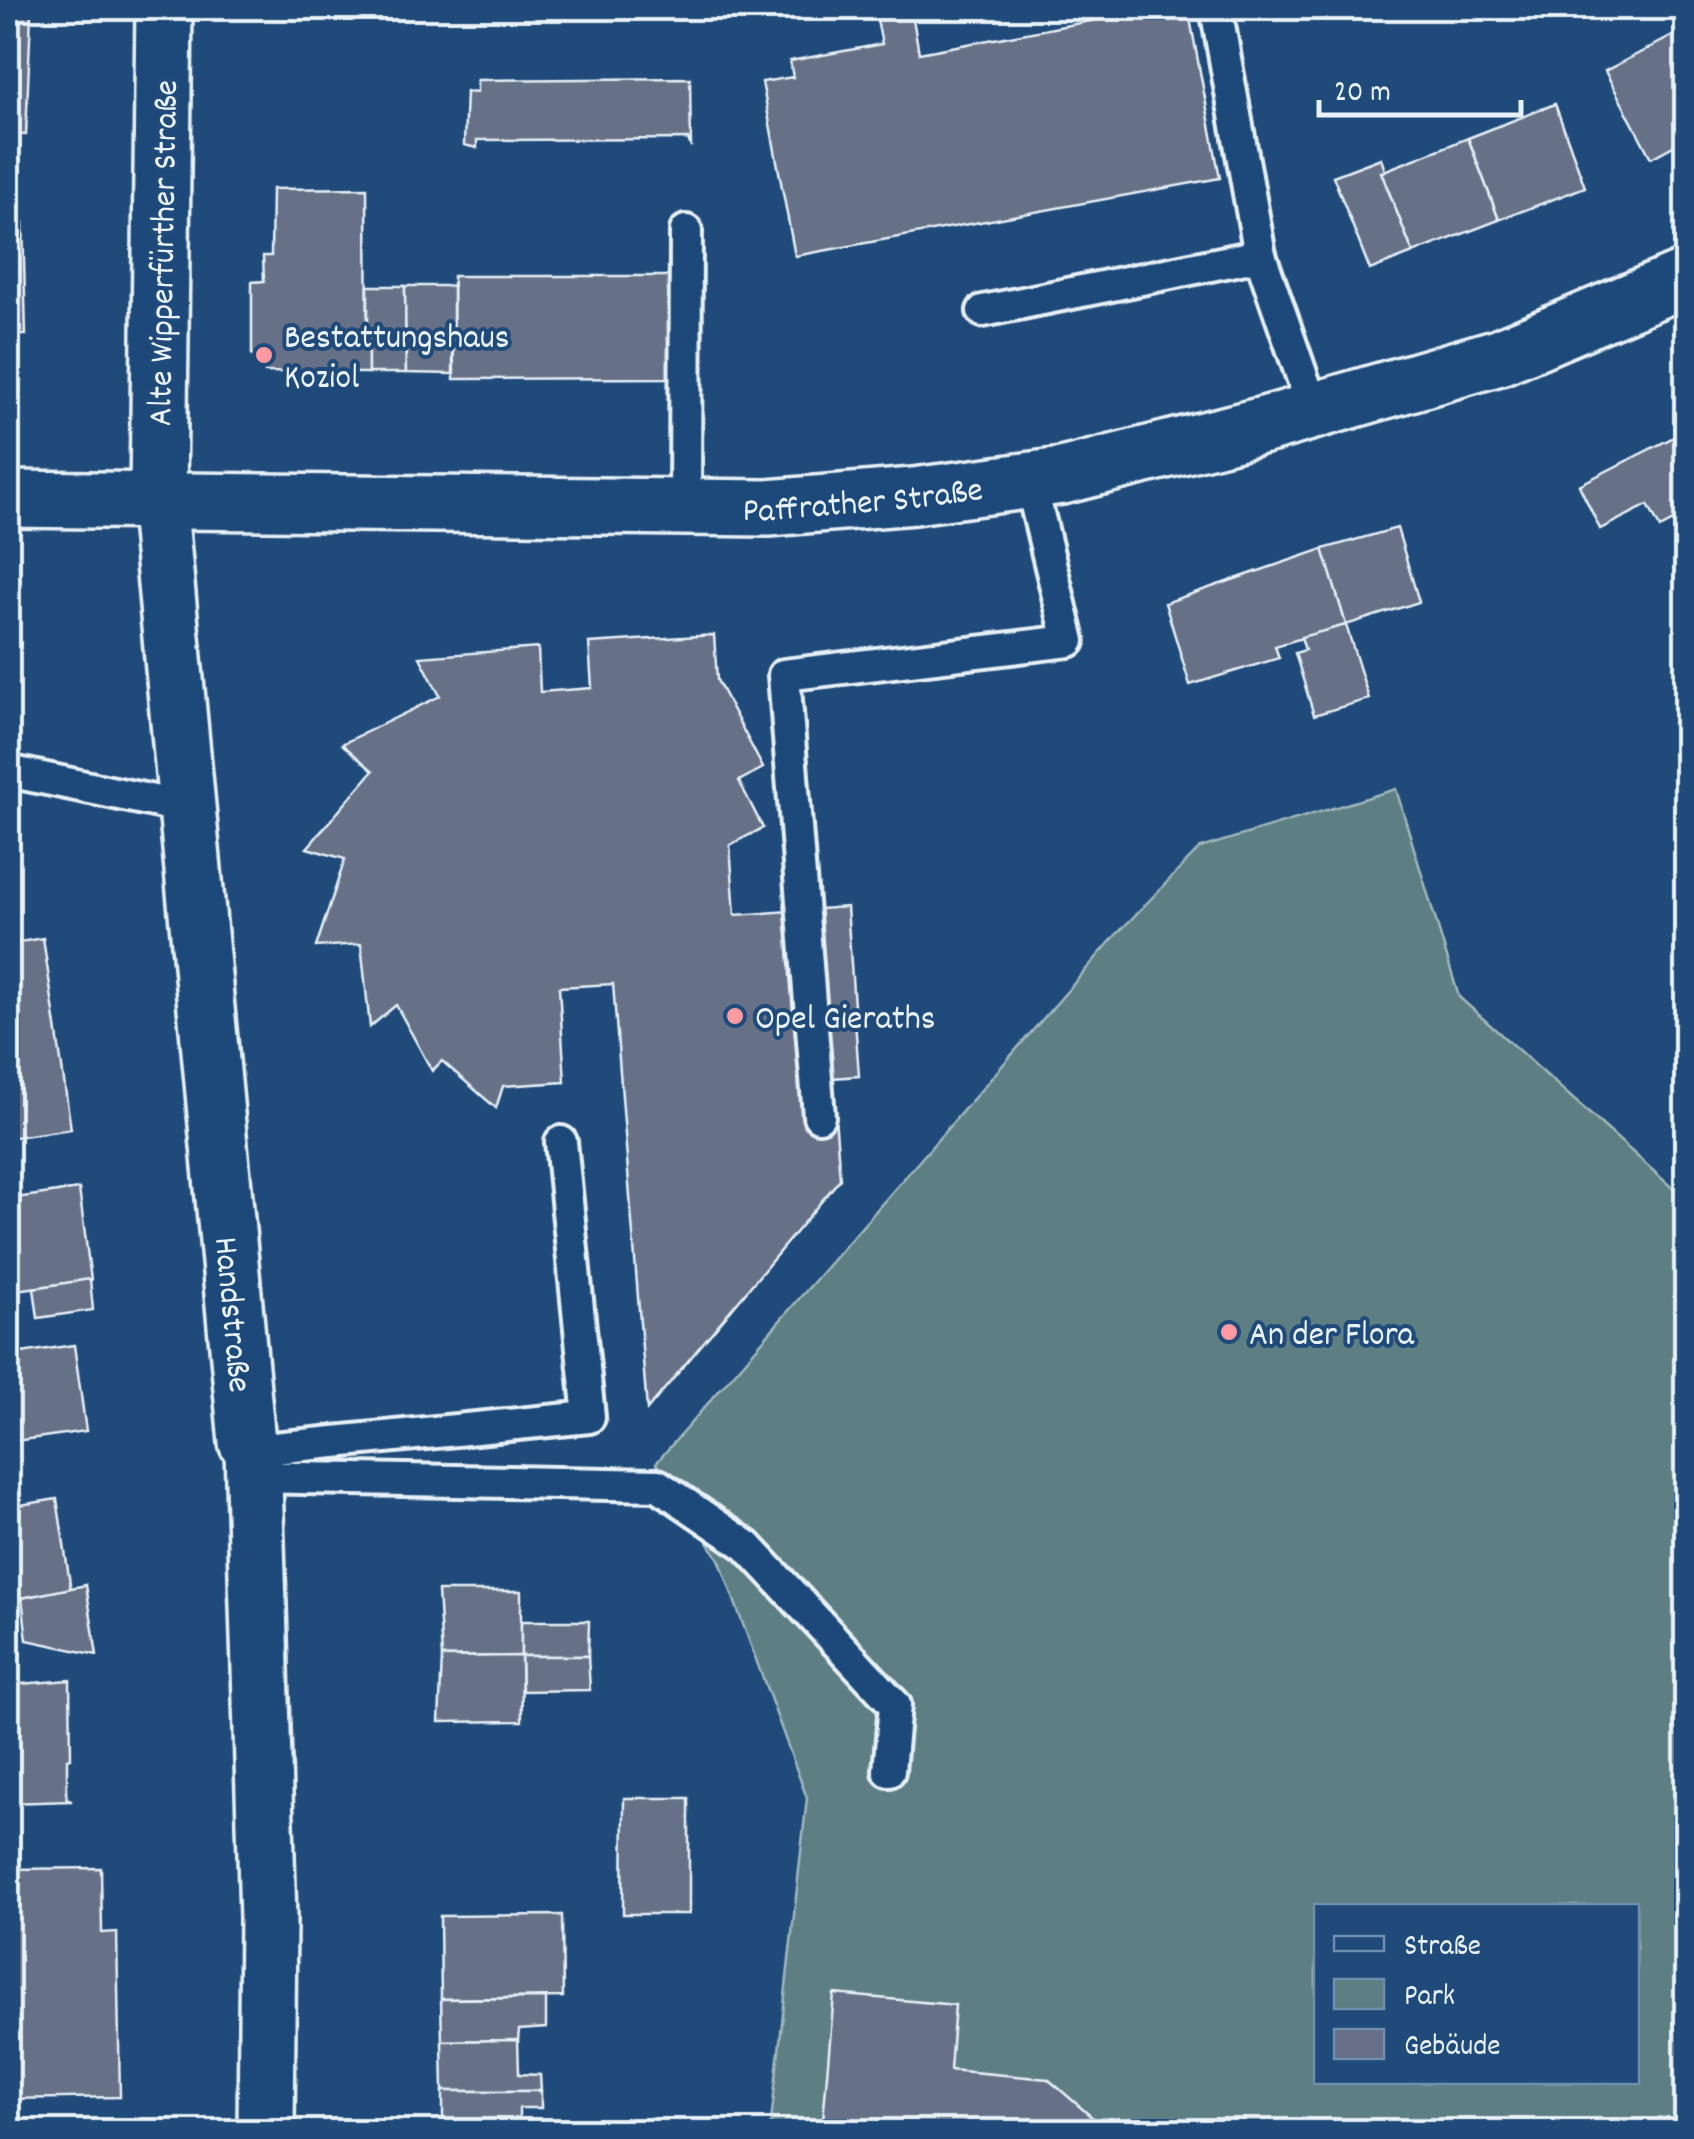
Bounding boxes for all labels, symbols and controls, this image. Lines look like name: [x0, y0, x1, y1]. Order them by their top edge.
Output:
scale bar: [1319, 55, 1522, 117]
text: 20 m: [1334, 73, 1391, 116]
street label: Alte Wipperfürther Straße: [138, 79, 194, 427]
place label: Bestattungshaus Koziol: [284, 315, 509, 405]
marker: Bestattungshaus Koziol: [253, 344, 275, 366]
street label: Paffrather Straße: [742, 467, 986, 538]
place label: Opel Gieraths: [755, 996, 936, 1046]
marker: Opel Gieraths: [724, 1005, 746, 1027]
street label: Handstraße: [198, 1235, 262, 1395]
place label: An der Flora: [1249, 1312, 1415, 1362]
marker: An der Flora: [1218, 1321, 1240, 1343]
legend: [1314, 1904, 1639, 2084]
text: Straße: [1404, 1927, 1481, 1970]
text: Park: [1404, 1977, 1455, 2020]
text: Gebäude: [1404, 2027, 1501, 2070]

